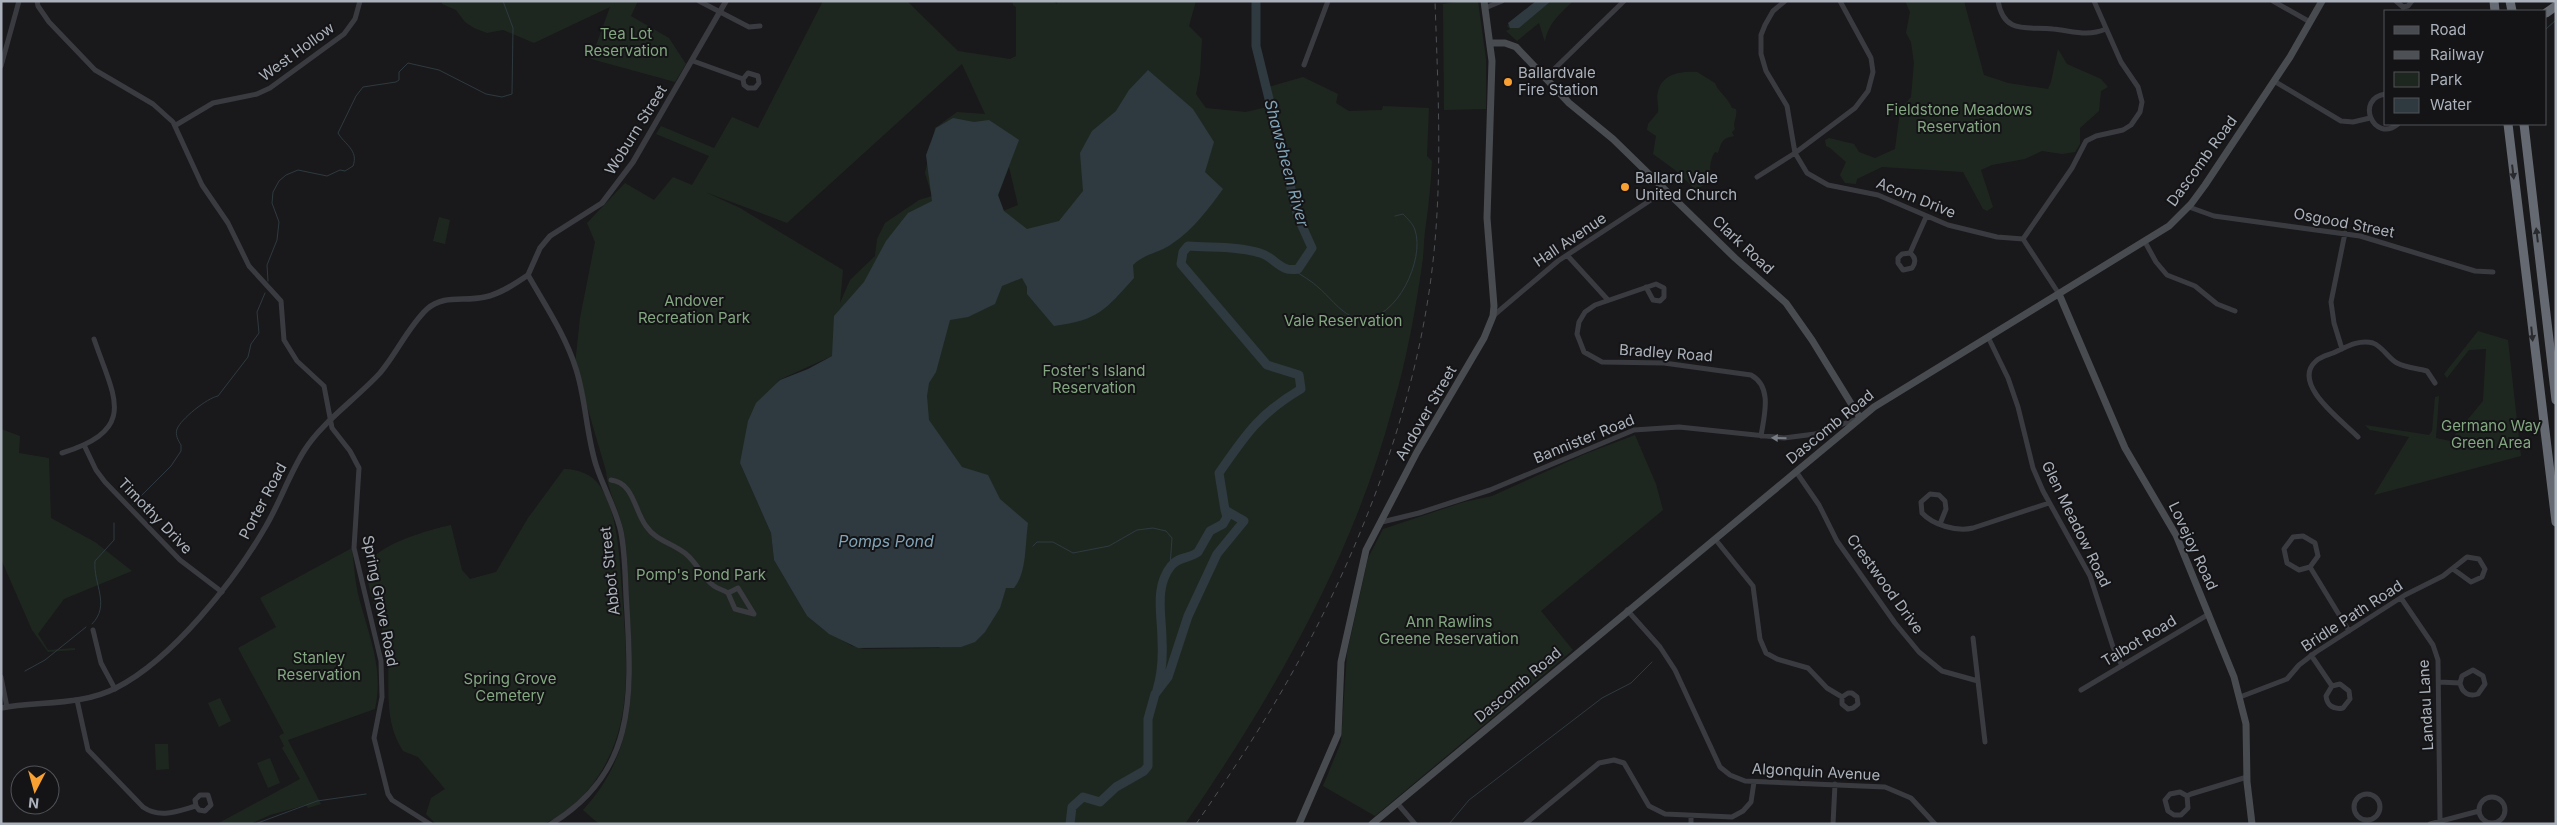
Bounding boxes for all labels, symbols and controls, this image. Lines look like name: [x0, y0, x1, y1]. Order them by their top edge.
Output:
legend: [2384, 10, 2547, 125]
street label: West Hollow: [255, 18, 338, 85]
text: Road: [2430, 20, 2466, 39]
park label: Tea Lot Reservation: [584, 24, 668, 60]
text: Railway: [2430, 45, 2485, 64]
place label: Ballardvale Fire Station: [1518, 63, 1598, 99]
text: Park: [2430, 70, 2463, 89]
marker: Ballardvale Fire Station: [1502, 76, 1514, 88]
street label: Woburn Street: [600, 81, 671, 178]
text: Water: [2430, 95, 2472, 114]
water label: Shawsheen River: [1260, 97, 1314, 230]
park label: Fieldstone Meadows Reservation: [1886, 100, 2032, 136]
street label: Dascomb Road: [2162, 112, 2241, 210]
one-way arrow: [2509, 164, 2517, 180]
place label: Ballard Vale United Church: [1635, 168, 1737, 204]
street label: Acorn Drive: [1874, 173, 1959, 222]
marker: Ballard Vale United Church: [1619, 181, 1631, 193]
street label: Osgood Street: [2292, 203, 2396, 242]
street label: Hall Avenue: [1530, 208, 1610, 271]
street label: Clark Road: [1709, 211, 1778, 278]
one-way arrow: [2533, 227, 2541, 243]
park label: Andover Recreation Park: [638, 291, 751, 327]
park label: Vale Reservation: [1284, 311, 1402, 330]
one-way arrow: [2528, 326, 2536, 342]
street label: Bradley Road: [1618, 340, 1714, 365]
park label: Foster's Island Reservation: [1042, 361, 1146, 397]
street label: Andover Street: [1391, 362, 1460, 463]
street label: Dascomb Road: [1782, 385, 1877, 468]
street label: Bannister Road: [1531, 410, 1637, 467]
park label: Germano Way Green Area: [2441, 416, 2542, 452]
one-way arrow: [1771, 433, 1787, 441]
street label: Glen Meadow Road: [2038, 458, 2115, 590]
street label: Porter Road: [234, 459, 291, 542]
street label: Timothy Drive: [114, 473, 197, 558]
street label: Lovejoy Road: [2165, 499, 2222, 593]
street label: Abbot Street: [595, 526, 624, 616]
street label: Crestwood Drive: [1843, 530, 1928, 637]
water label: Pomps Pond: [838, 531, 934, 551]
street label: Spring Grove Road: [358, 534, 403, 668]
park label: Pomp's Pond Park: [636, 565, 767, 584]
street label: Bridle Path Road: [2297, 576, 2406, 655]
street label: Talbot Road: [2098, 611, 2180, 670]
park label: Ann Rawlins Greene Reservation: [1379, 612, 1519, 648]
street label: Dascomb Road: [1470, 643, 1565, 726]
park label: Stanley Reservation: [277, 648, 361, 684]
street label: Landau Lane: [2414, 659, 2437, 751]
park label: Spring Grove Cemetery: [464, 669, 556, 705]
street label: Algonquin Avenue: [1751, 759, 1881, 784]
north arrow: [10, 765, 60, 815]
text: N: [27, 794, 40, 812]

